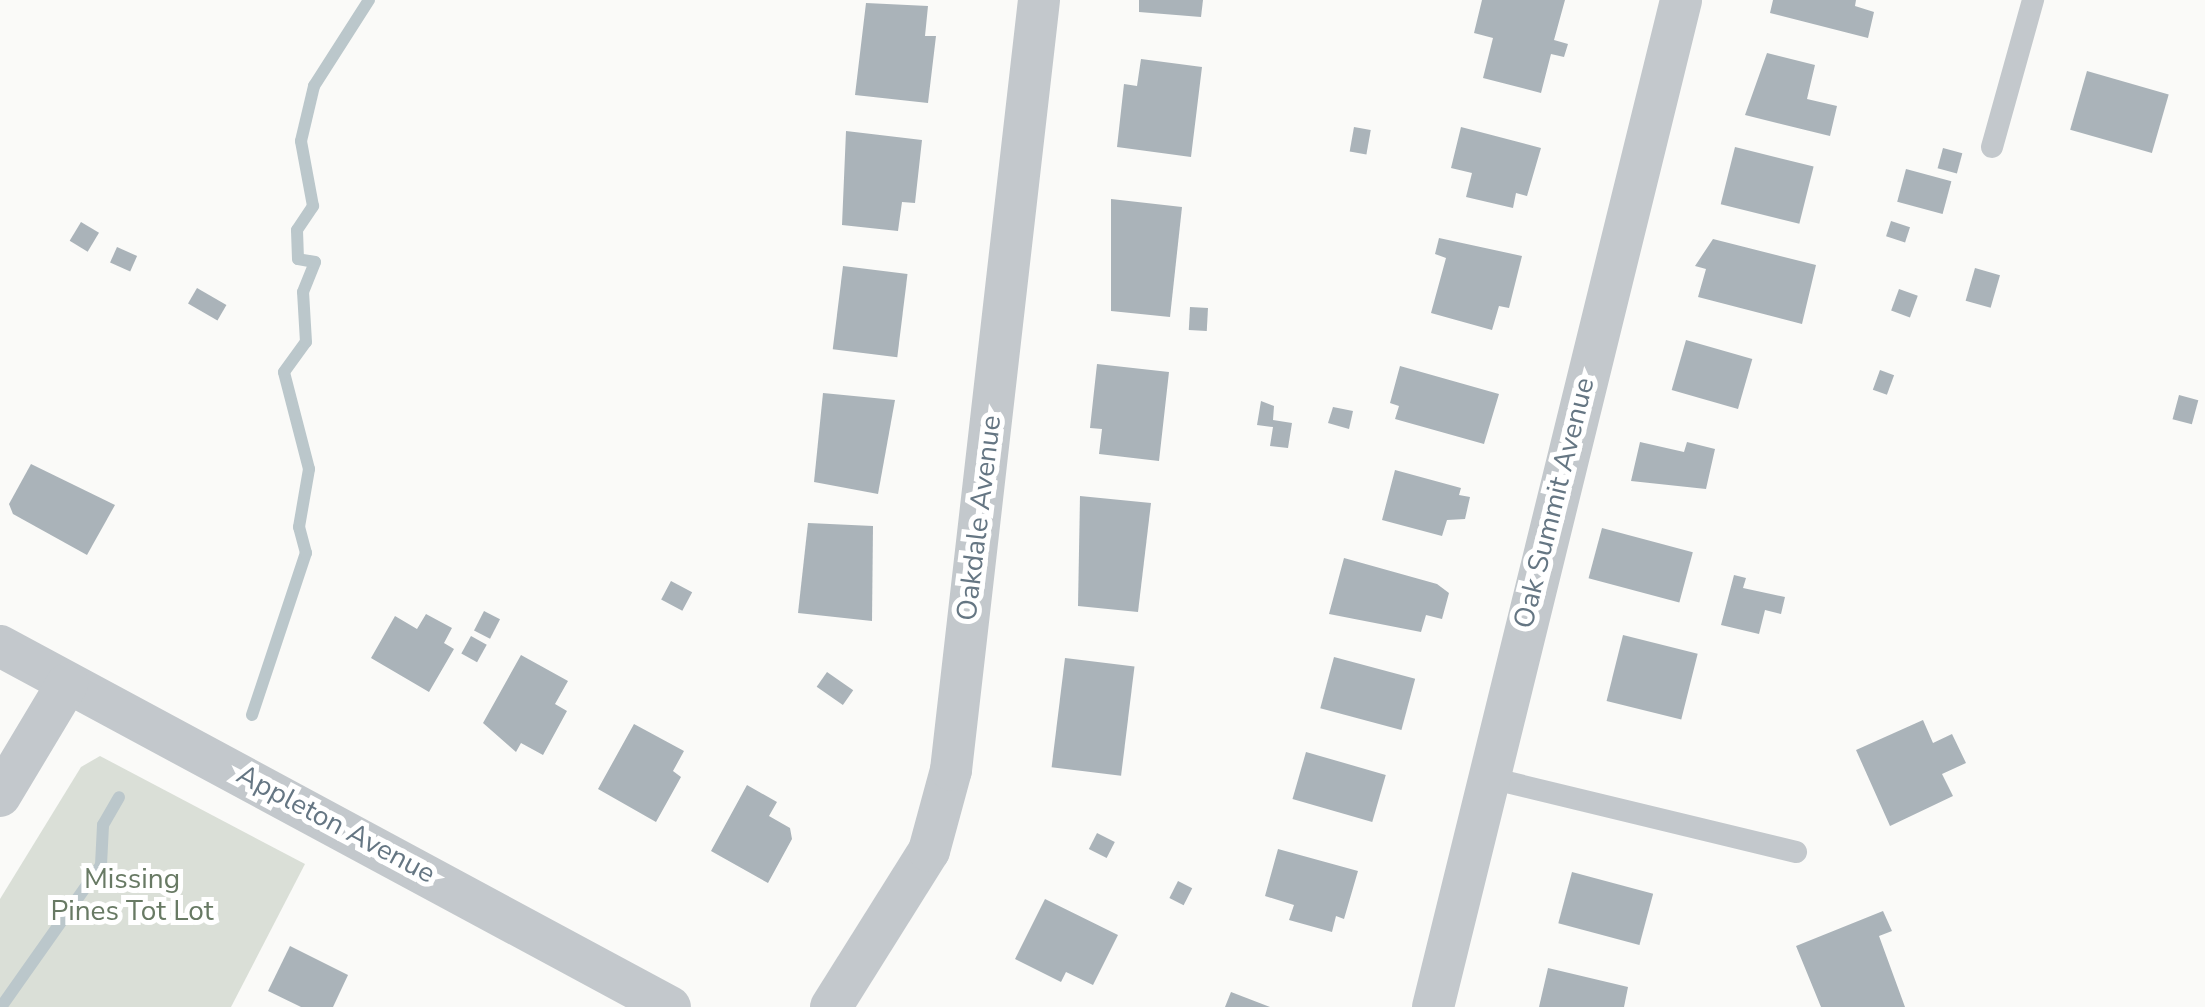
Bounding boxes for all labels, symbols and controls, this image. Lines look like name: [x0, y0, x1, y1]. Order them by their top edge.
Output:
street label: Oak Summit Avenue: [1507, 374, 1601, 632]
street label: Oakdale Avenue: [950, 413, 1008, 623]
street label: Appleton Avenue: [231, 758, 441, 890]
park label: Missing Pines Tot Lot: [50, 862, 214, 928]

